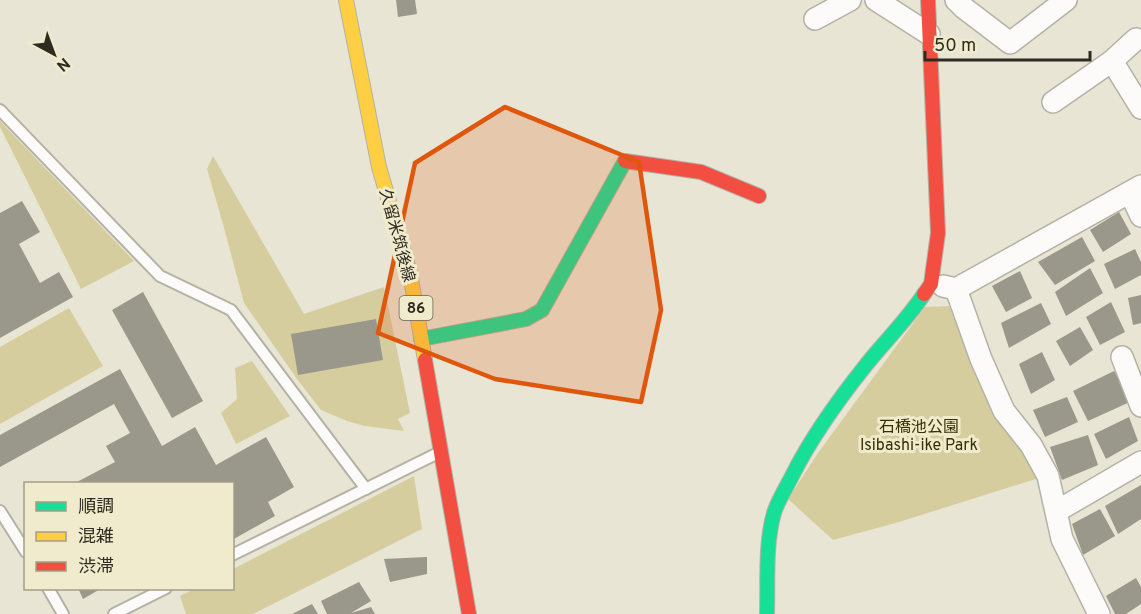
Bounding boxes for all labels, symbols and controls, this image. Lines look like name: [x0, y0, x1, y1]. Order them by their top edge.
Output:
north arrow: [24, 24, 84, 84]
scale bar: [925, 24, 1090, 62]
text: 50 m: [934, 35, 976, 58]
text: N: [52, 52, 73, 75]
street label: 久留米筑後線: [374, 187, 418, 284]
road number: 86: [400, 296, 432, 320]
park label: 石橋池公園 Isibashi-ike Park: [860, 418, 978, 456]
legend: [24, 482, 234, 590]
text: 順調: [78, 496, 114, 519]
text: 混雑: [78, 526, 114, 549]
text: 渋滞: [78, 556, 114, 579]

